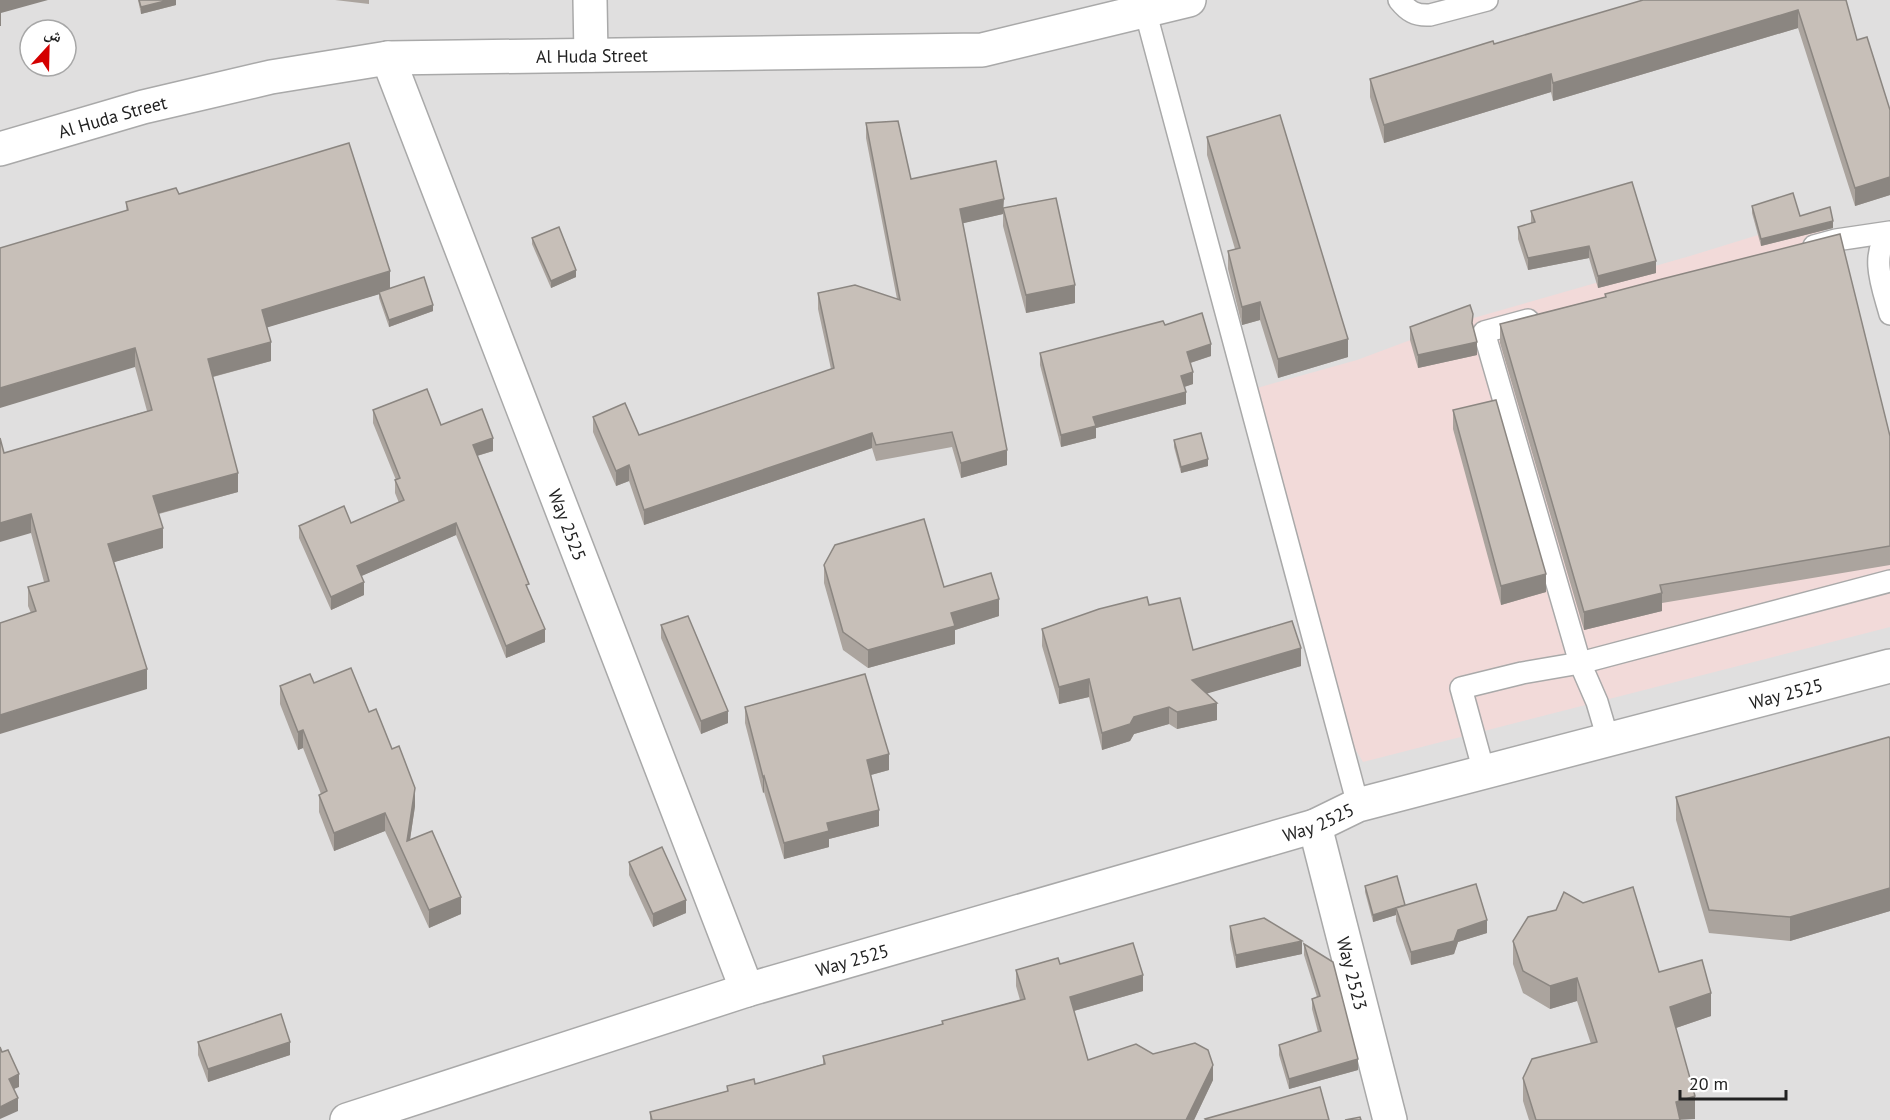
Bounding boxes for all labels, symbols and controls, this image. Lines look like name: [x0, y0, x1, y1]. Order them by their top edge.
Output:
north arrow: [18, 18, 78, 78]
text: ش: [42, 22, 65, 47]
street label: Al Huda Street: [536, 43, 648, 68]
street label: Al Huda Street: [55, 90, 169, 143]
street label: Way 2525: [544, 485, 592, 564]
street label: Way 2525: [1747, 673, 1825, 714]
street label: Way 2525: [1280, 797, 1357, 846]
street label: Way 2523: [1332, 934, 1373, 1012]
street label: Way 2525: [813, 938, 891, 981]
scale bar: [1680, 1063, 1786, 1101]
text: 20 m: [1689, 1072, 1728, 1095]

